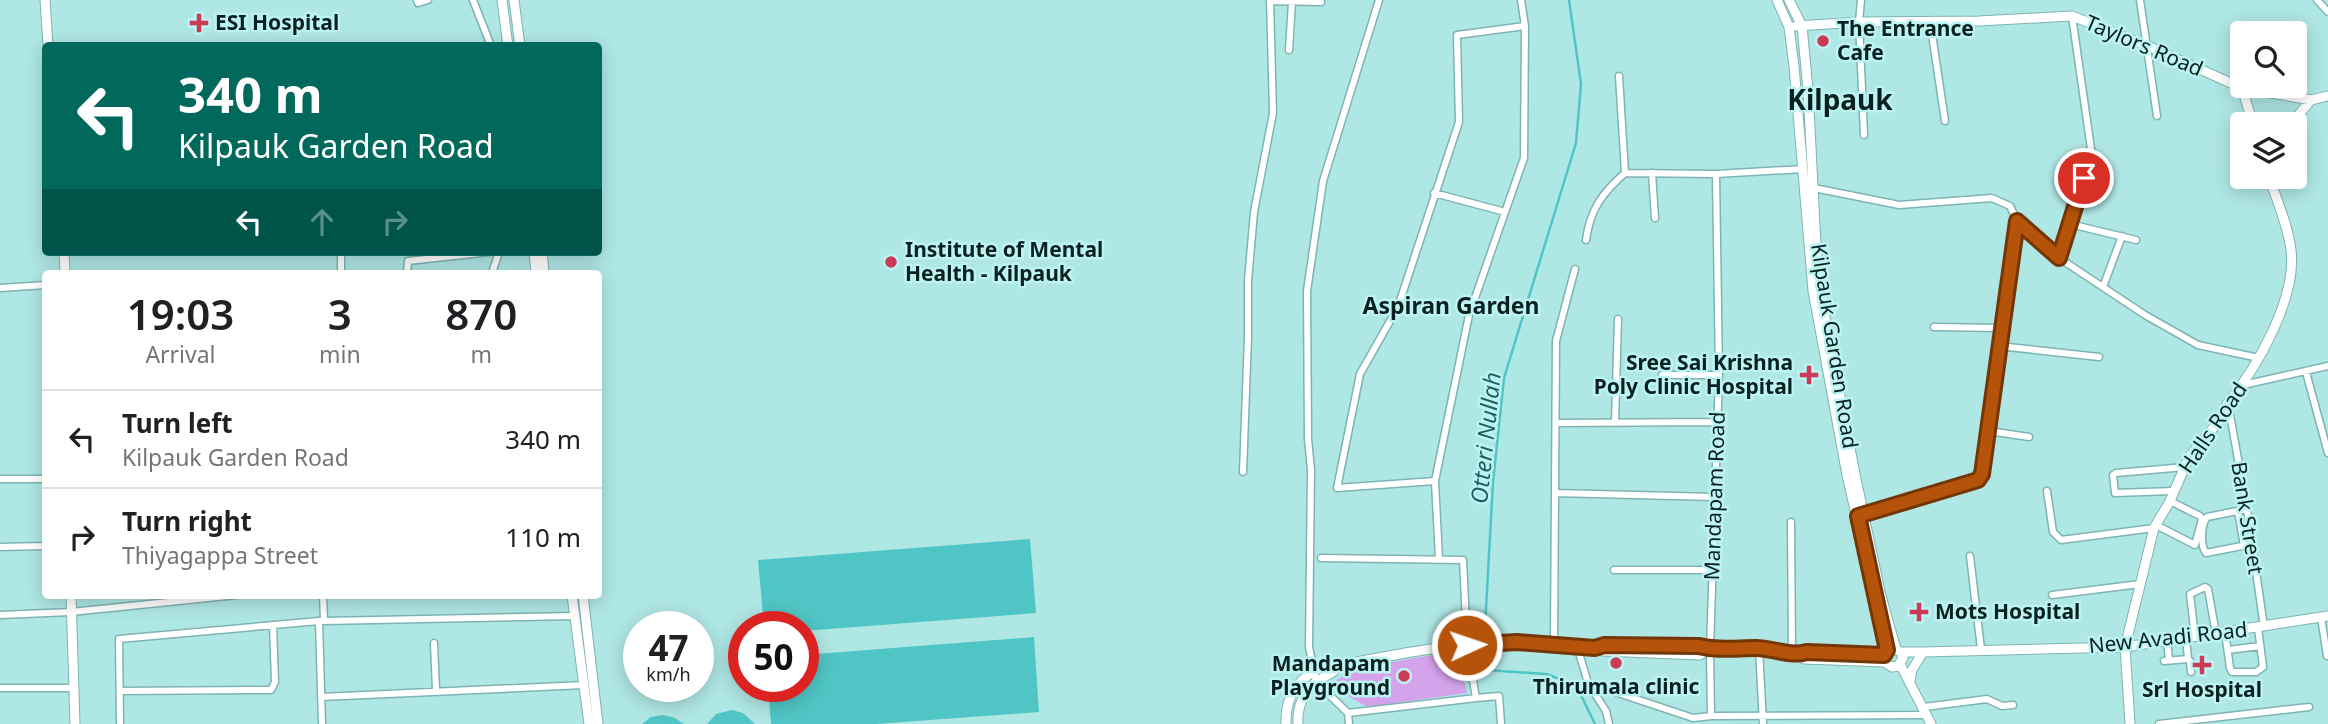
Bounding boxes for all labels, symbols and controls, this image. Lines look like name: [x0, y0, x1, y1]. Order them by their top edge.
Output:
place label: ESI Hospital: [215, 8, 339, 36]
street label: Taylors Road: [2081, 8, 2208, 82]
marker: ESI Hospital: [189, 13, 209, 33]
place label: The Entrance Cafe: [1837, 14, 1974, 66]
map controls: [2230, 21, 2307, 189]
button: search: [2230, 21, 2307, 98]
marker: The Entrance Cafe: [1815, 33, 1831, 49]
text: 340 m: [178, 61, 323, 127]
icon: left: [63, 70, 154, 161]
district label: Kilpauk: [1787, 80, 1893, 118]
button: layers: [2230, 112, 2307, 189]
text: Kilpauk Garden Road: [178, 124, 494, 167]
pin: [2054, 148, 2114, 208]
icon: arrive: [2065, 159, 2103, 197]
icon: left: [230, 203, 268, 241]
icon: ahead: [303, 203, 341, 241]
icon: right: [376, 203, 414, 241]
place label: Institute of Mental Health - Kilpauk: [905, 235, 1103, 287]
street label: Kilpauk Garden Road: [1805, 241, 1865, 450]
marker: Institute of Mental Health - Kilpauk: [883, 254, 899, 270]
text: 19:03: [127, 285, 234, 342]
text: 3: [328, 285, 352, 342]
text: 870: [445, 285, 517, 342]
district label: Aspiran Garden: [1363, 289, 1539, 321]
text: Arrival: [145, 338, 216, 370]
text: min: [319, 338, 361, 370]
text: m: [471, 338, 492, 370]
place label: Sree Sai Krishna Poly Clinic Hospital: [1594, 348, 1793, 400]
marker: Sree Sai Krishna Poly Clinic Hospital: [1799, 365, 1819, 385]
water label: Otteri Nullah: [1462, 370, 1508, 505]
street label: Halls Road: [2171, 376, 2253, 478]
text: Turn left: [122, 405, 233, 441]
street label: Mandapam Road: [1697, 411, 1731, 581]
icon: left: [63, 420, 101, 458]
text: 340 m: [505, 421, 581, 457]
text: Kilpauk Garden Road: [122, 441, 349, 473]
street label: Bank Street: [2225, 459, 2271, 577]
text: Turn right: [122, 503, 252, 539]
icon: right: [63, 518, 101, 556]
text: 110 m: [505, 519, 581, 555]
text: Thiyagappa Street: [122, 539, 318, 571]
place label: Mots Hospital: [1935, 597, 2080, 625]
marker: Mots Hospital: [1909, 602, 1929, 622]
position arrow: [1430, 608, 1504, 682]
speed limit sign: 50: [728, 611, 819, 702]
street label: New Avadi Road: [2087, 615, 2249, 659]
text: 47: [648, 624, 689, 671]
place label: Mandapam Playground: [1270, 649, 1390, 701]
marker: Thirumala clinic: [1608, 655, 1624, 671]
marker: Srl Hospital: [2192, 655, 2212, 675]
text: km/h: [646, 662, 691, 686]
marker: Mandapam Playground: [1396, 668, 1412, 684]
place label: Thirumala clinic: [1533, 672, 1699, 700]
place label: Srl Hospital: [2142, 675, 2262, 703]

